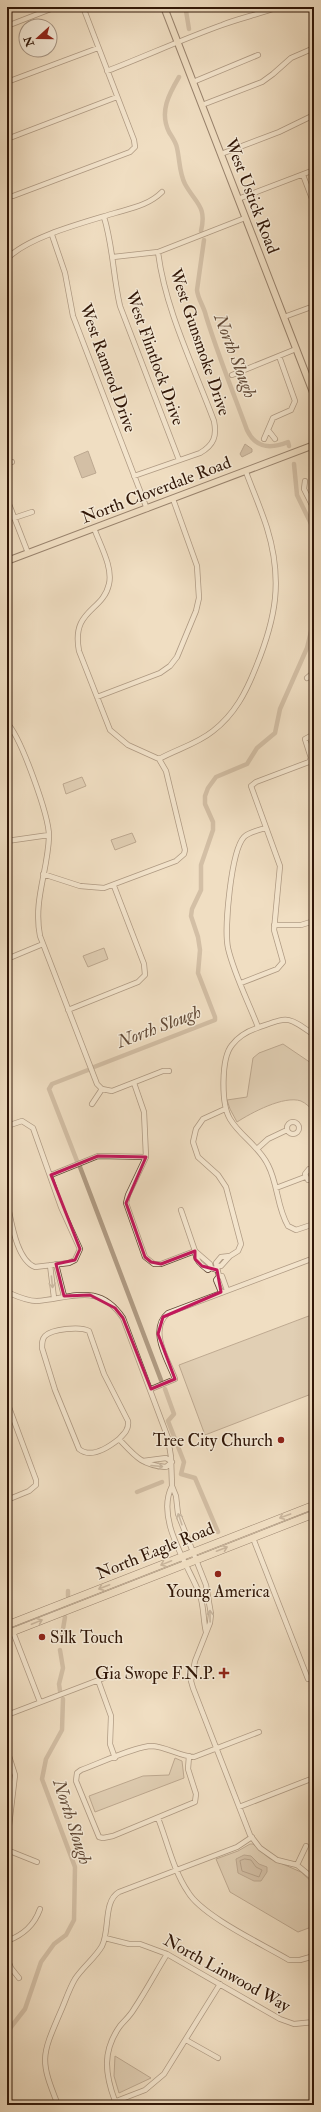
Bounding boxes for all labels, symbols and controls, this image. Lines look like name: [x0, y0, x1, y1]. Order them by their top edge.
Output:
north arrow: [18, 18, 58, 58]
text: N: [21, 33, 37, 49]
street label: West Ustick Road: [220, 135, 284, 257]
street label: West Gunsmoke Drive: [165, 265, 235, 418]
street label: West Flintlock Drive: [121, 287, 189, 428]
street label: West Ramrod Drive: [75, 300, 141, 435]
water label: North Slough: [208, 310, 262, 401]
street label: North Cloverdale Road: [78, 452, 234, 528]
water label: North Slough: [113, 1000, 204, 1054]
one-way arrow: [48, 1275, 56, 1288]
place label: Tree City Church: [153, 1430, 273, 1452]
marker: Tree City Church: [276, 1435, 286, 1445]
one-way arrow: [150, 1462, 163, 1470]
one-way arrow: [176, 1513, 183, 1526]
one-way arrow: [279, 1513, 291, 1521]
street label: North Eagle Road: [93, 1518, 218, 1584]
one-way arrow: [216, 1545, 228, 1553]
one-way arrow: [161, 1560, 173, 1567]
marker: Young America: [213, 1569, 223, 1579]
place label: Young America: [166, 1581, 271, 1602]
one-way arrow: [98, 1584, 110, 1592]
one-way arrow: [206, 1610, 214, 1623]
one-way arrow: [30, 1618, 42, 1626]
place label: Silk Touch: [50, 1627, 123, 1648]
marker: Silk Touch: [37, 1632, 47, 1642]
place label: Gia Swope F.N.P.: [95, 1663, 215, 1685]
marker: Gia Swope F.N.P.: [218, 1667, 230, 1679]
water label: North Slough: [47, 1775, 97, 1868]
street label: North Linwood Way: [160, 1930, 294, 2018]

